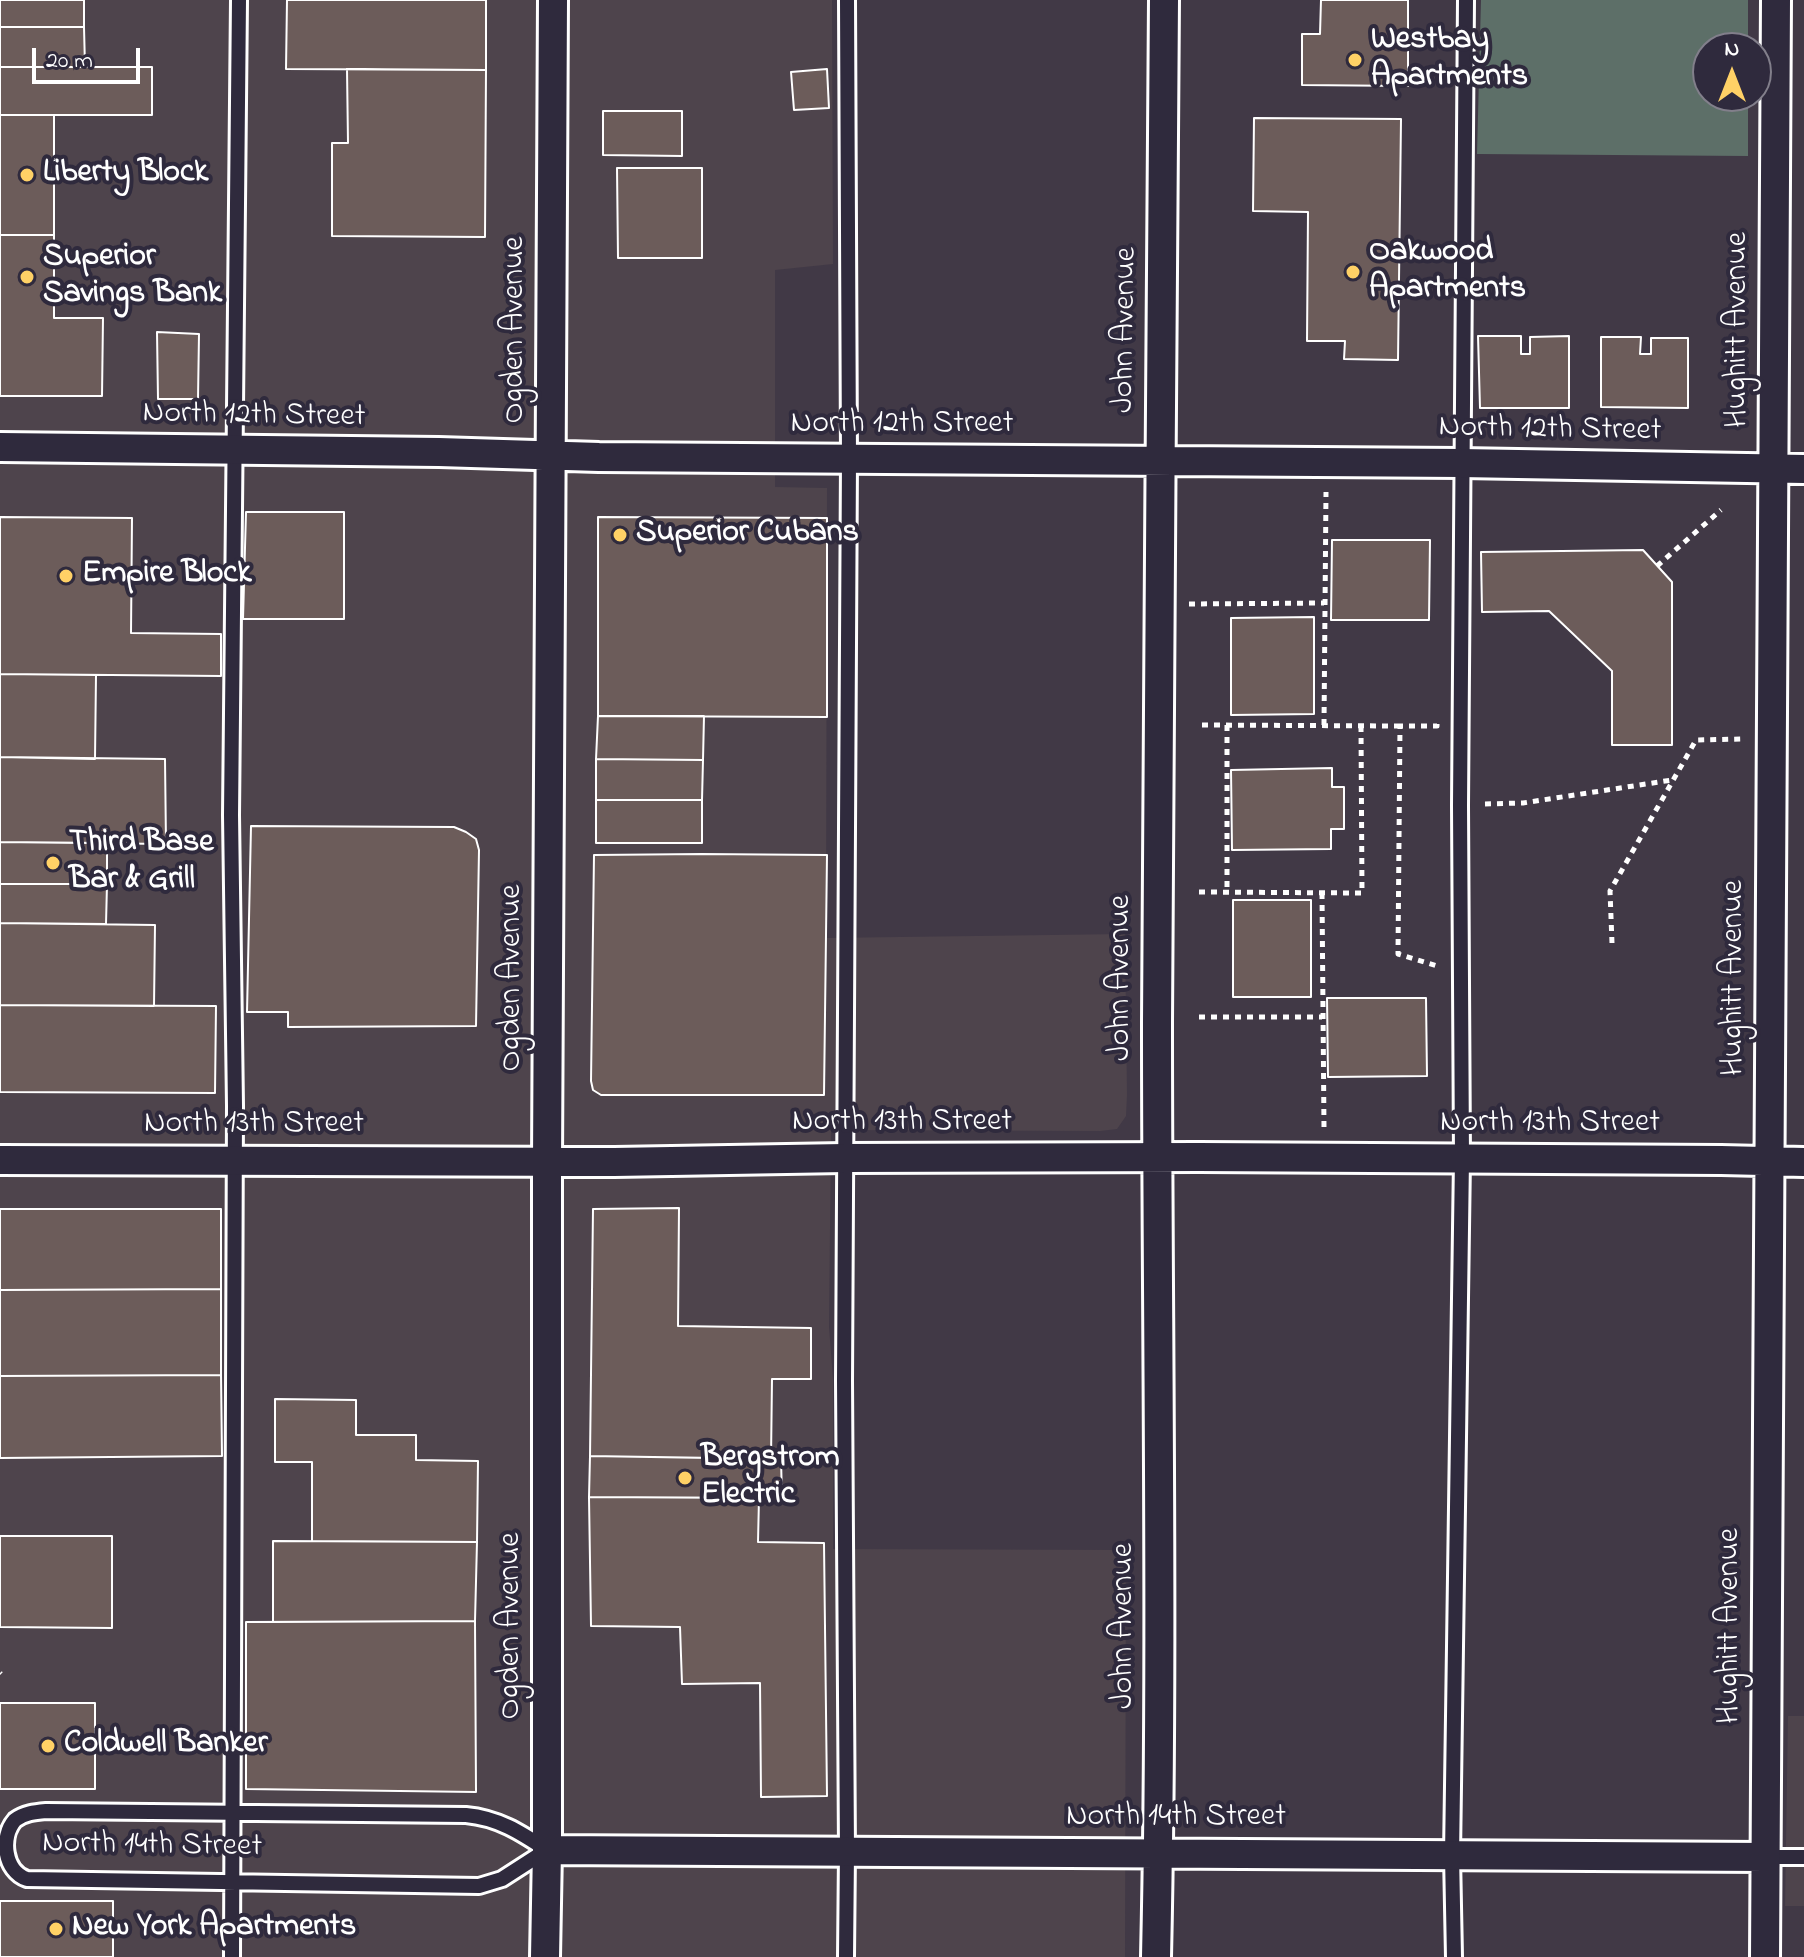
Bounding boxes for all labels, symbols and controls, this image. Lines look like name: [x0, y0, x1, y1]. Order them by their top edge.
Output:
place label: Westbay Apartments: [1371, 23, 1528, 98]
scale bar: [36, 32, 144, 82]
north arrow: [1692, 32, 1772, 112]
text: N: [1725, 34, 1739, 66]
text: 20 m: [46, 44, 93, 79]
marker: Westbay Apartments: [1346, 51, 1364, 69]
place label: Liberty Block: [43, 156, 208, 194]
marker: Liberty Block: [18, 166, 36, 184]
street label: Hughitt Avenue: [1721, 232, 1759, 428]
place label: Oakwood Apartments: [1369, 235, 1526, 310]
street label: Ogden Avenue: [498, 236, 536, 424]
place label: Superior Savings Bank: [43, 240, 222, 315]
street label: John Avenue: [1106, 247, 1148, 413]
marker: Oakwood Apartments: [1344, 263, 1362, 281]
marker: Superior Savings Bank: [18, 268, 36, 286]
street label: North 12th Street: [142, 396, 366, 438]
street label: North 12th Street: [791, 407, 1013, 445]
street label: North 12th Street: [1438, 410, 1662, 452]
place label: Superior Cubans: [636, 516, 859, 554]
marker: Superior Cubans: [611, 526, 629, 544]
place label: Empire Block: [82, 557, 252, 595]
marker: Empire Block: [57, 567, 75, 585]
place label: Third Base Bar & Grill: [69, 826, 214, 901]
marker: Third Base Bar & Grill: [44, 854, 62, 872]
street label: Hughitt Avenue: [1717, 880, 1755, 1076]
street label: Ogden Avenue: [495, 884, 533, 1072]
street label: John Avenue: [1104, 895, 1142, 1061]
street label: North 13th Street: [792, 1105, 1012, 1143]
street label: North 13th Street: [1440, 1106, 1660, 1144]
street label: North 13th Street: [144, 1107, 364, 1145]
place label: Bergstrom Electric: [701, 1441, 840, 1516]
marker: Bergstrom Electric: [676, 1469, 694, 1487]
street label: Hughitt Avenue: [1713, 1528, 1751, 1724]
street label: Ogden Avenue: [494, 1532, 532, 1720]
street label: John Avenue: [1107, 1543, 1145, 1709]
place label: Coldwell Banker: [64, 1727, 268, 1765]
marker: Coldwell Banker: [39, 1737, 57, 1755]
street label: North 14th Street: [1066, 1800, 1286, 1838]
street label: North 14th Street: [42, 1826, 262, 1868]
place label: New York Apartments: [72, 1910, 356, 1948]
marker: New York Apartments: [47, 1920, 65, 1938]

